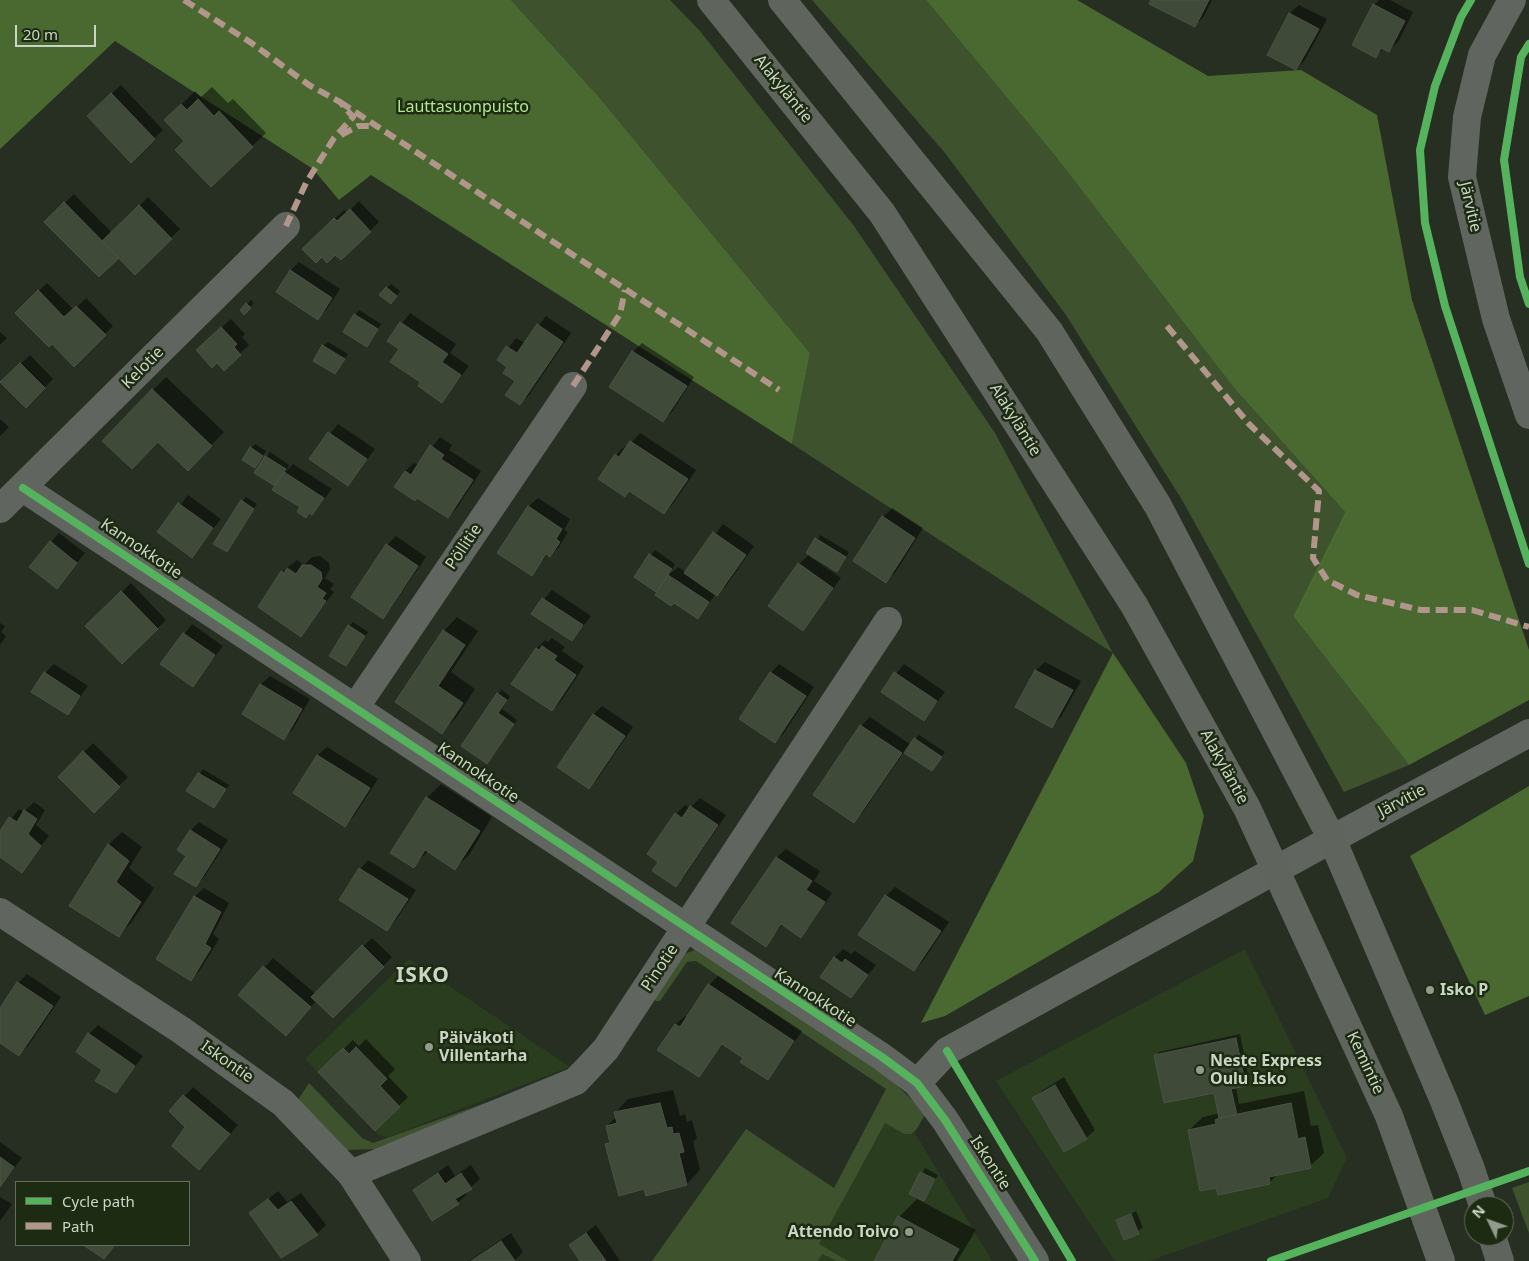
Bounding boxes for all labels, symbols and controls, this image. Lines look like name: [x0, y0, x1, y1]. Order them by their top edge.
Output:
scale bar: [18, 15, 99, 47]
text: 20 m: [23, 24, 58, 44]
street label: Alakyläntie: [750, 51, 816, 127]
park label: Lauttasuonpuisto: [397, 97, 529, 117]
street label: Järvitie: [1455, 180, 1485, 234]
street label: Kelotie: [118, 343, 168, 393]
street label: Alakyläntie: [985, 380, 1045, 460]
street label: Kannokkotie: [97, 515, 185, 583]
street label: Pöllitie: [442, 521, 486, 573]
street label: Alakyläntie: [1196, 727, 1252, 807]
street label: Kannokkotie: [434, 739, 522, 807]
street label: Järvitie: [1375, 781, 1429, 821]
street label: Pinotie: [637, 941, 683, 995]
district label: ISKO: [396, 963, 450, 989]
street label: Kannokkotie: [770, 964, 860, 1032]
place label: Isko P: [1440, 980, 1488, 1000]
marker: Isko P: [1424, 984, 1436, 996]
place label: Päiväkoti Villentarha: [439, 1028, 527, 1066]
street label: Kemintie: [1342, 1029, 1388, 1097]
street label: Iskontie: [197, 1037, 257, 1087]
marker: Päiväkoti Villentarha: [423, 1041, 435, 1053]
place label: Neste Express Oulu Isko: [1210, 1051, 1322, 1089]
marker: Neste Express Oulu Isko: [1194, 1064, 1206, 1076]
street label: Iskontie: [966, 1133, 1014, 1193]
legend: [15, 1181, 190, 1246]
text: Cycle path: [62, 1191, 135, 1211]
north arrow: [1464, 1196, 1514, 1246]
text: N: [1467, 1201, 1489, 1222]
text: Path: [62, 1216, 94, 1236]
place label: Attendo Toivo: [788, 1222, 899, 1242]
marker: Attendo Toivo: [903, 1226, 915, 1238]

